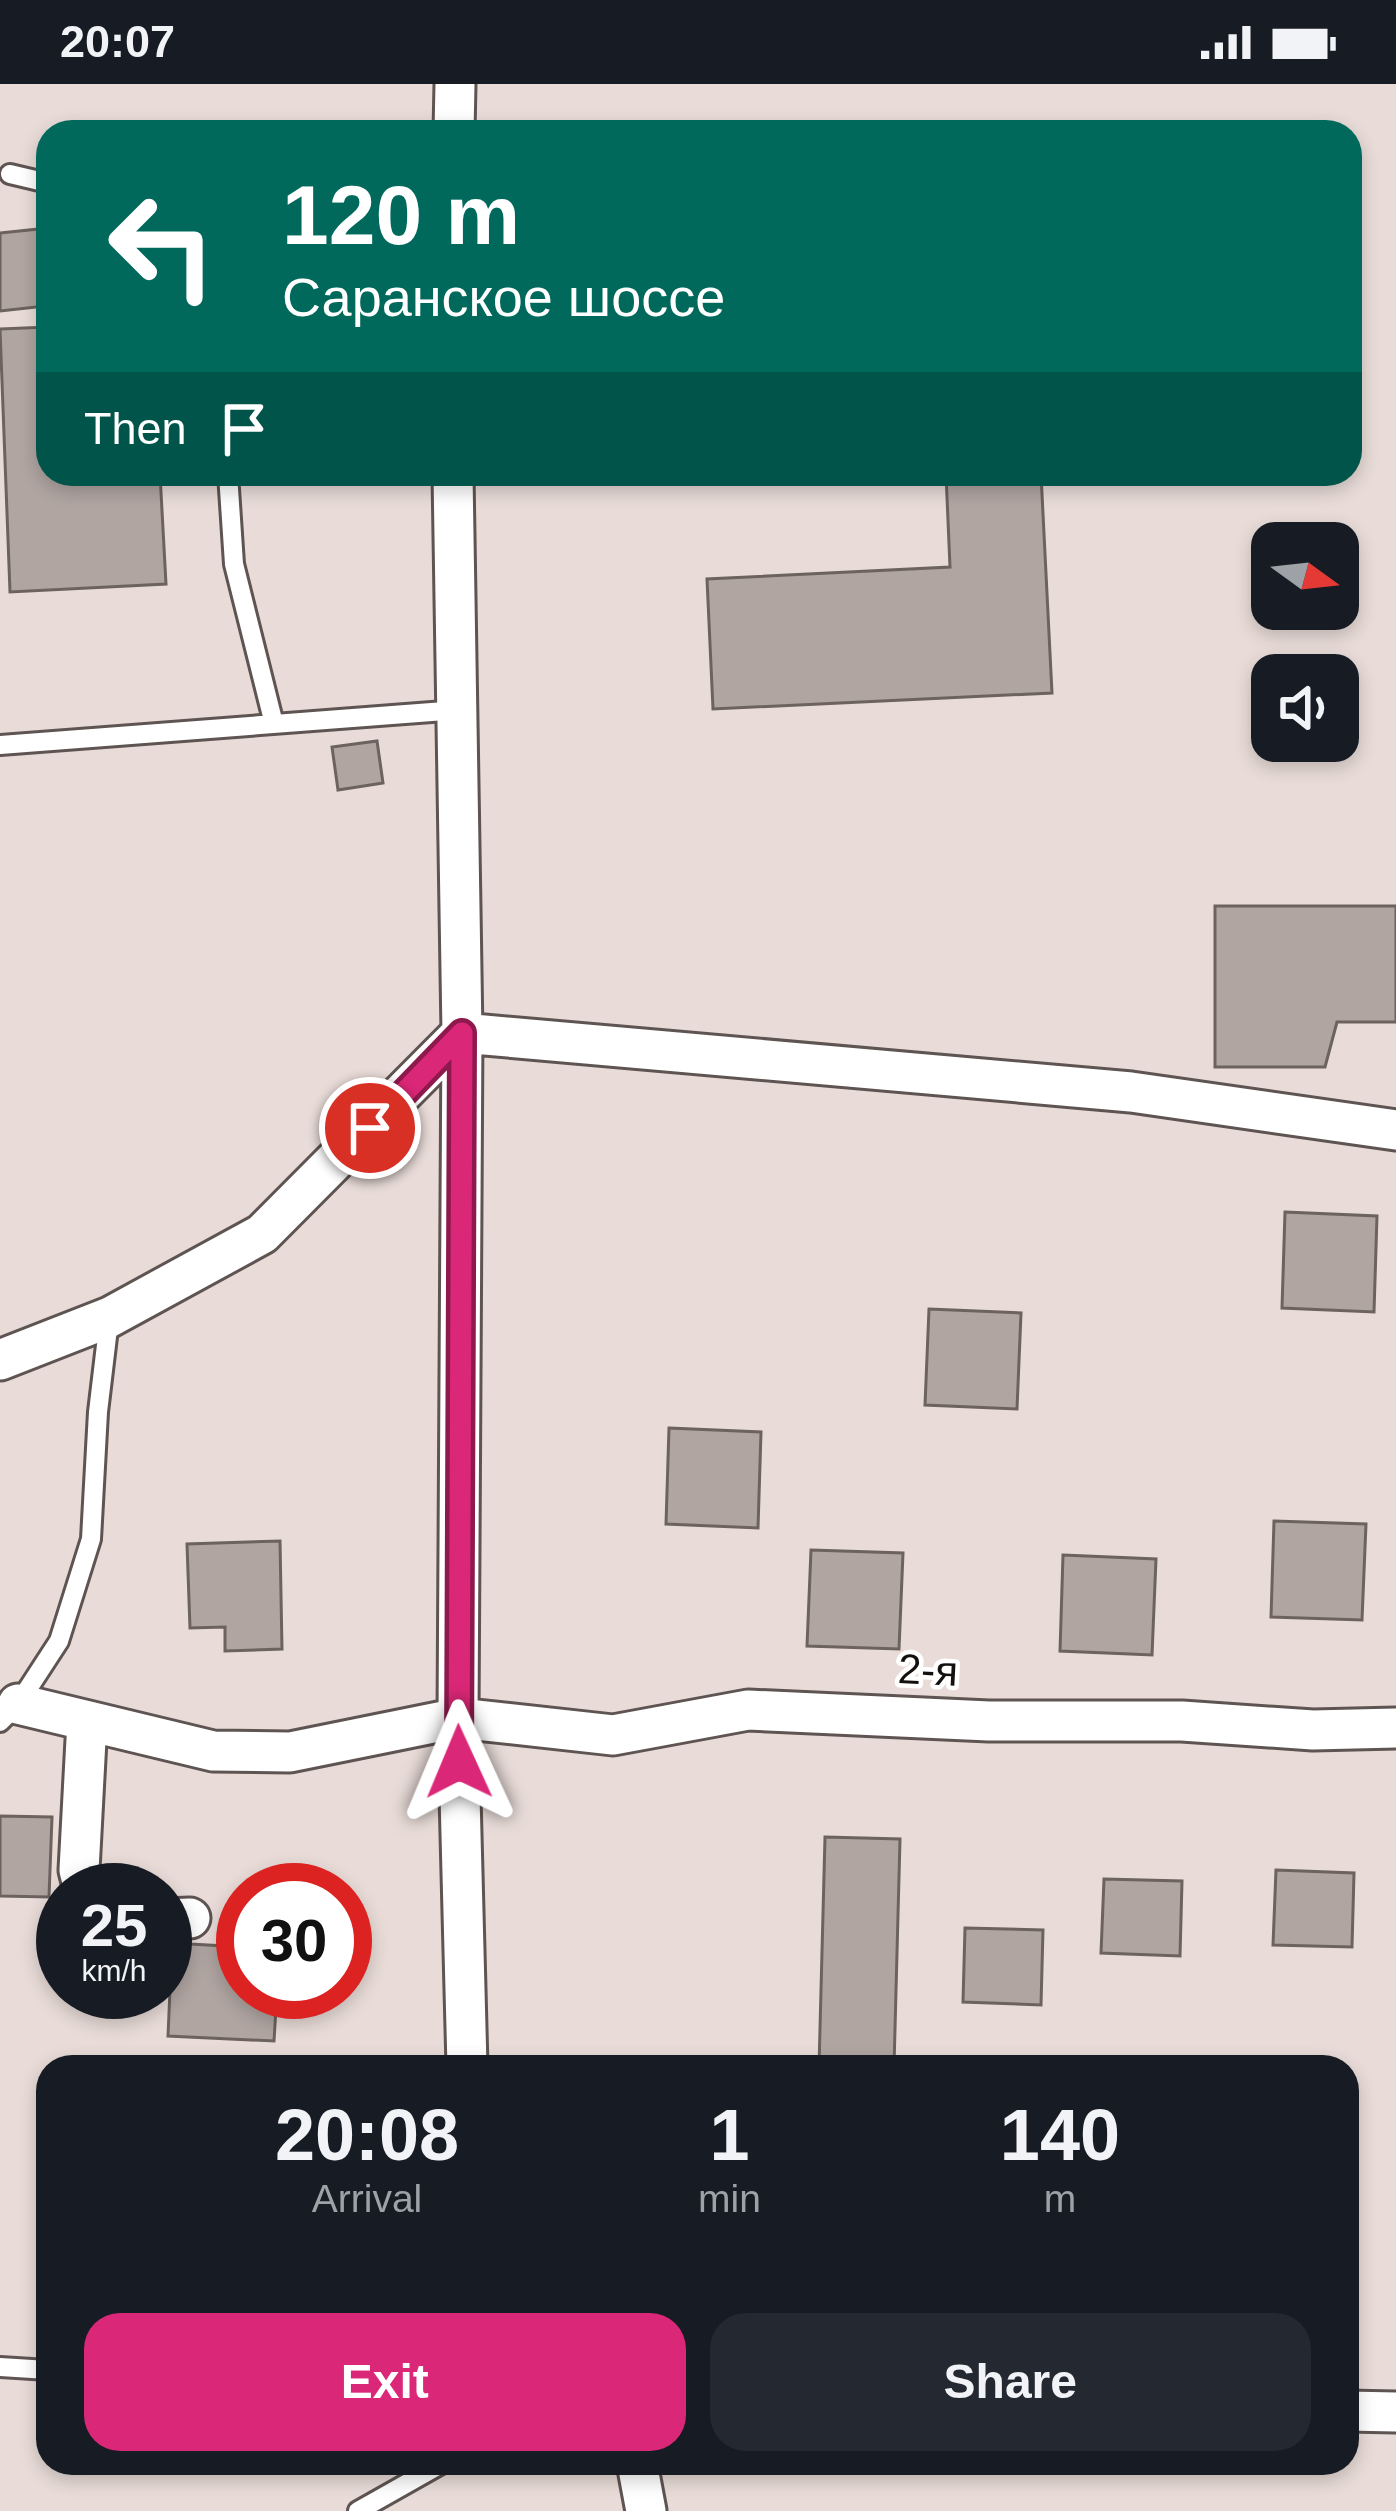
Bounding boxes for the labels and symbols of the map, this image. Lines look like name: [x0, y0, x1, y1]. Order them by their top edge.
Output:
north arrow: [1251, 522, 1359, 630]
pin: [319, 1077, 421, 1179]
street label: 2-я: [897, 1645, 959, 1695]
position arrow: [396, 1699, 522, 1825]
speed limit sign: 30: [216, 1863, 372, 2019]

